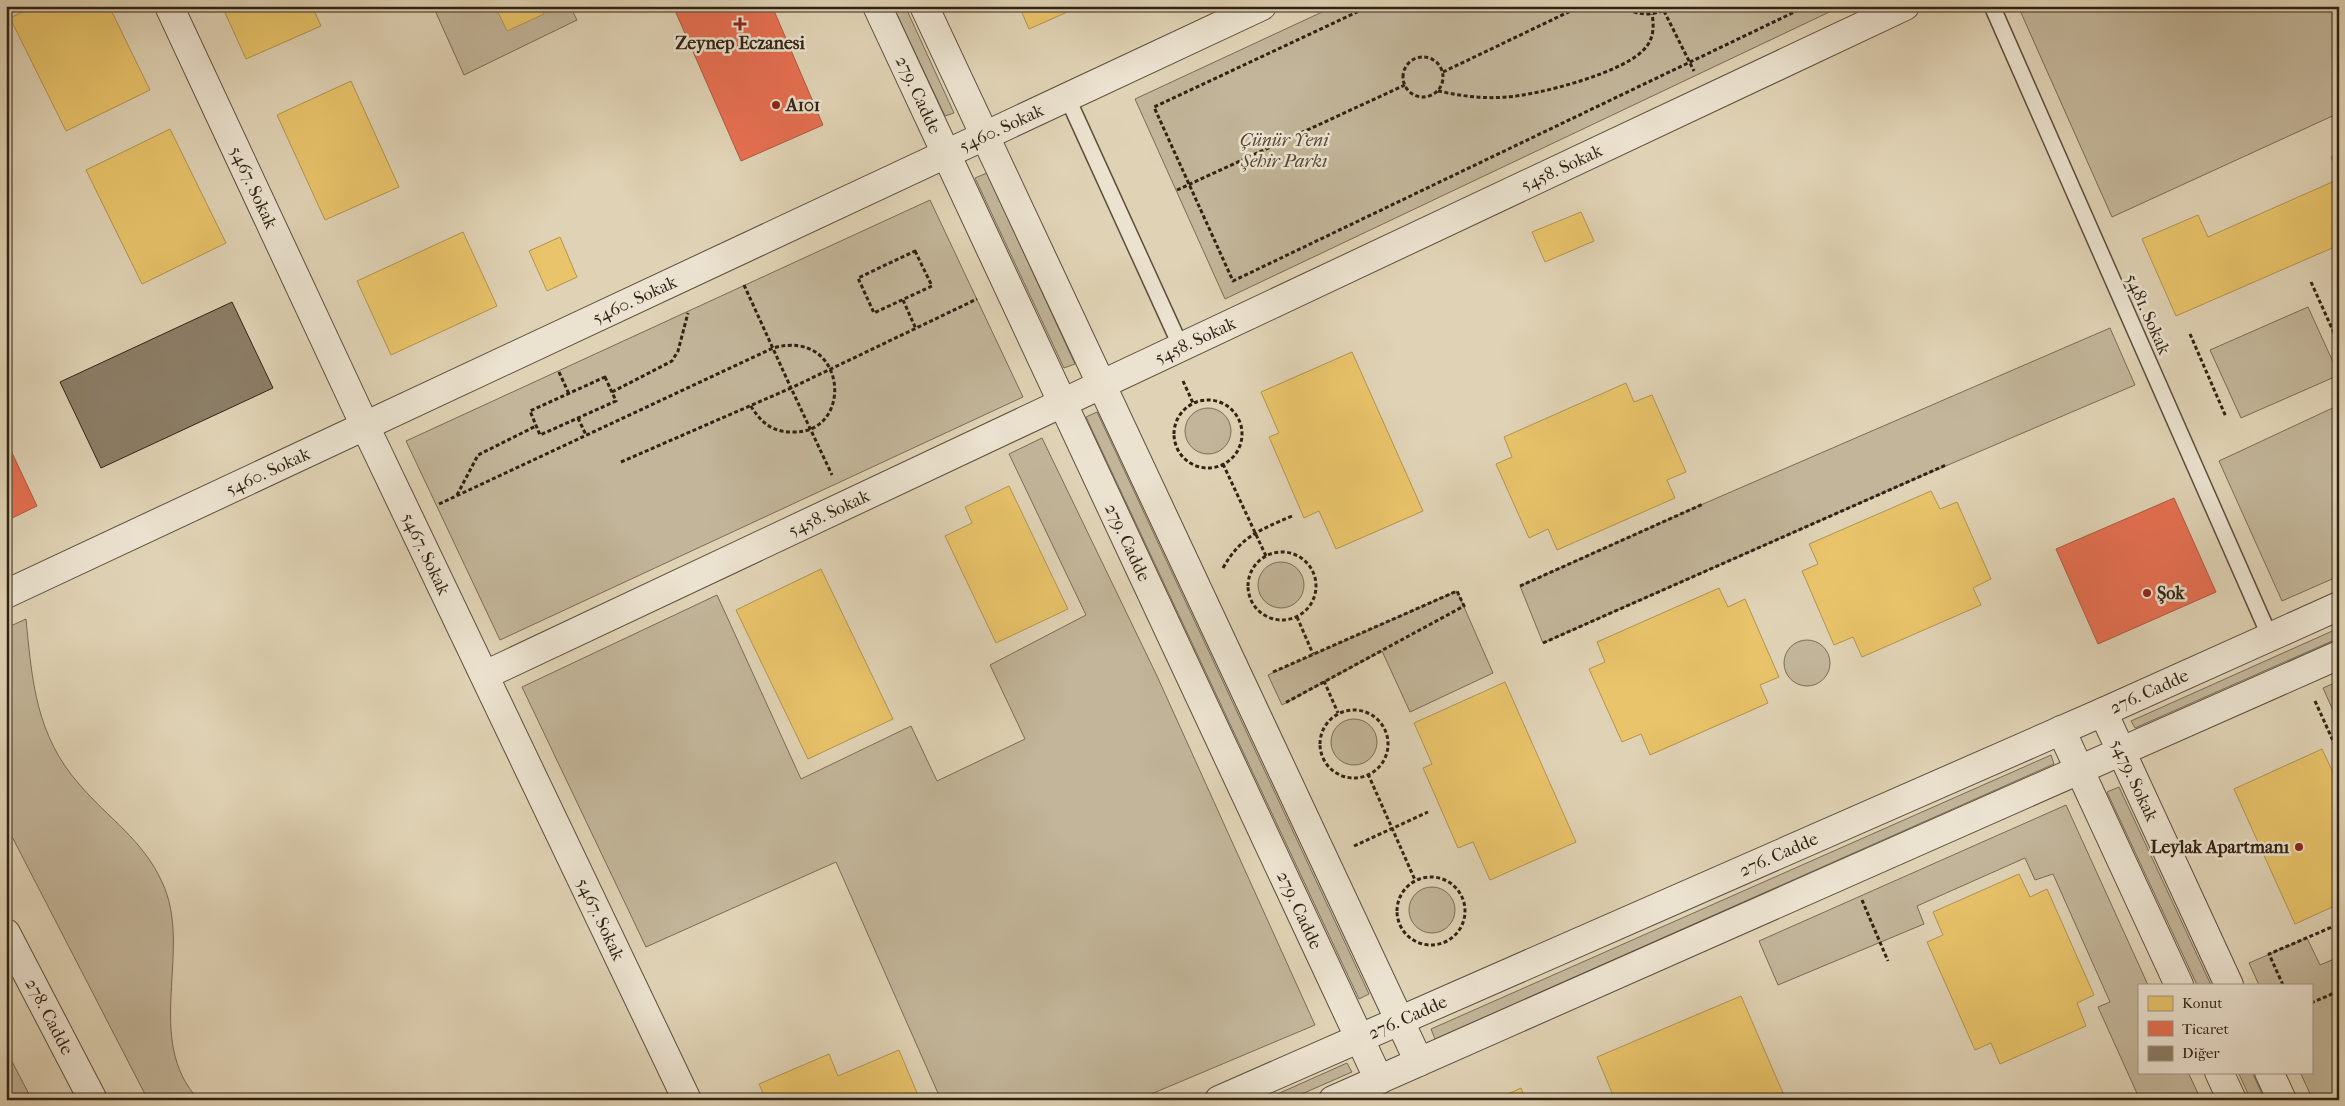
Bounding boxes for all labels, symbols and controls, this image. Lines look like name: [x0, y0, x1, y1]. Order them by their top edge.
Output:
marker: Zeynep Eczanesi: [734, 18, 746, 30]
place label: Zeynep Eczanesi: [675, 33, 806, 54]
street label: 279. Cadde: [891, 53, 945, 137]
place label: A101: [785, 95, 820, 116]
marker: A101: [770, 99, 782, 111]
street label: 5460. Sokak: [956, 99, 1048, 157]
park label: Çünür Yeni Şehir Parkı: [1240, 130, 1330, 172]
street label: 5458. Sokak: [1518, 140, 1606, 196]
street label: 5467. Sokak: [225, 143, 282, 233]
street label: 5460. Sokak: [589, 271, 681, 329]
street label: 5481. Sokak: [2120, 271, 2175, 359]
street label: 5458. Sokak: [1151, 312, 1240, 369]
street label: 5460. Sokak: [222, 443, 314, 501]
street label: 5458. Sokak: [785, 485, 874, 542]
street label: 279. Cadde: [1100, 500, 1155, 585]
street label: 5467. Sokak: [397, 509, 455, 599]
place label: Şok: [2157, 583, 2185, 604]
marker: Şok: [2141, 587, 2153, 599]
street label: 276. Cadde: [2107, 665, 2192, 719]
street label: 5479. Sokak: [2106, 736, 2162, 826]
street label: 276. Cadde: [1736, 828, 1821, 881]
place label: Leylak Apartmanı: [2150, 837, 2290, 858]
marker: Leylak Apartmanı: [2293, 841, 2305, 853]
street label: 279. Cadde: [1272, 868, 1326, 953]
street label: 5467. Sokak: [571, 875, 629, 965]
street label: 278. Cadde: [20, 975, 78, 1058]
legend: [2138, 984, 2312, 1074]
street label: 276. Cadde: [1365, 991, 1451, 1044]
text: Konut: [2182, 994, 2223, 1012]
text: Ticaret: [2182, 1020, 2229, 1038]
text: Diğer: [2182, 1044, 2220, 1062]

